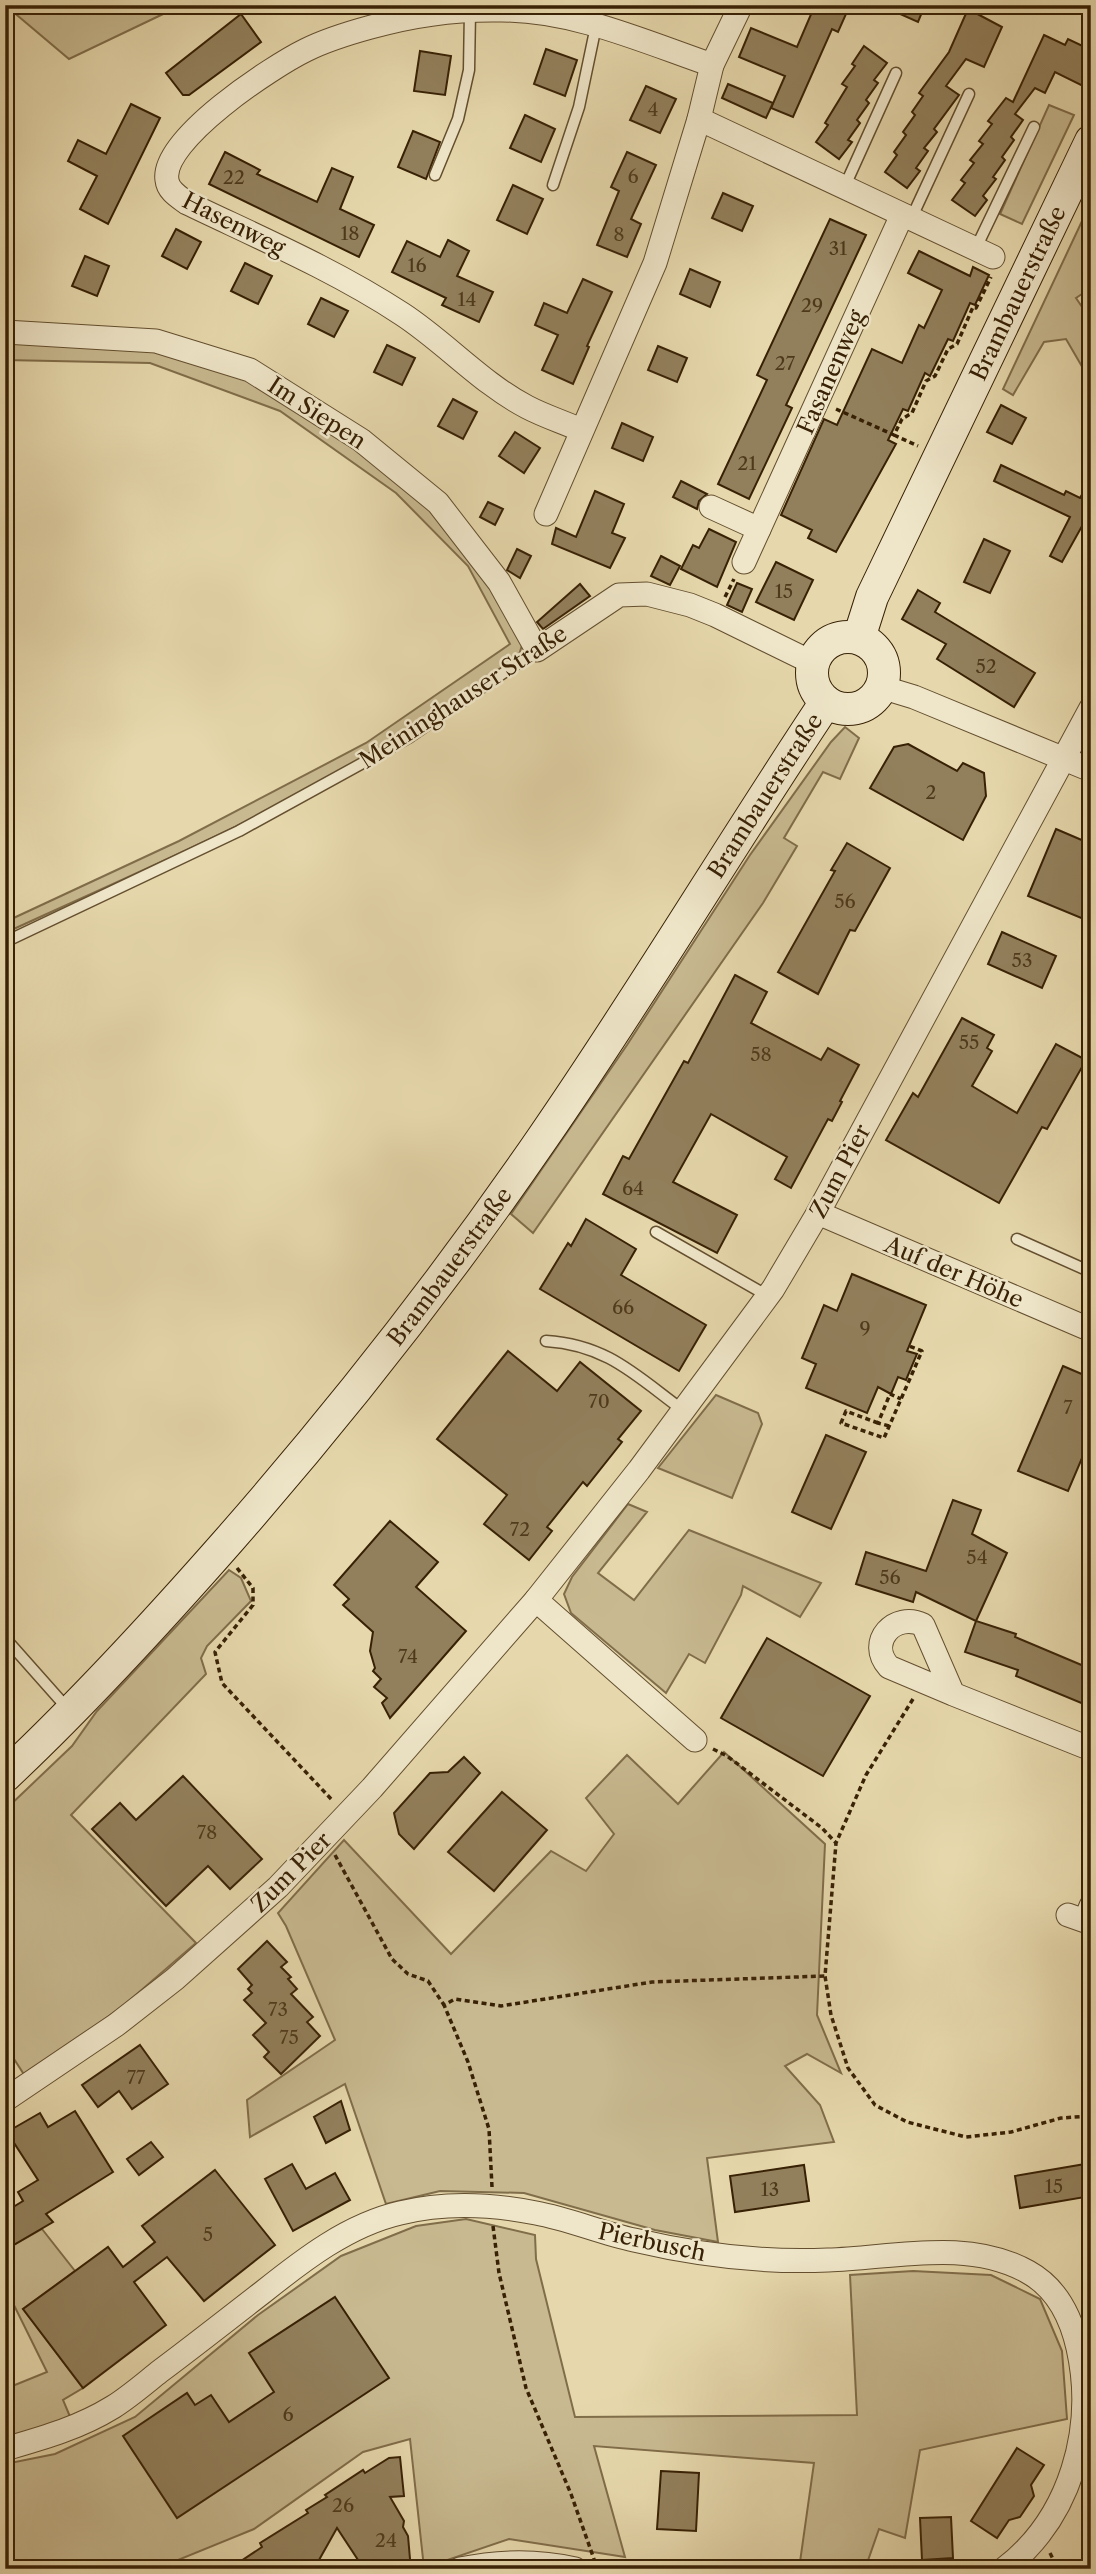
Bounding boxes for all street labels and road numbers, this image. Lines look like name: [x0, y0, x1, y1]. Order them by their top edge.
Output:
street label: Hasenweg: [178, 186, 291, 262]
street label: Brambauerstraße: [964, 201, 1072, 385]
street label: Fasanenweg: [791, 305, 871, 438]
street label: Im Siepen: [263, 371, 371, 455]
street label: Meininghauser Straße: [354, 619, 572, 775]
street label: Brambauerstraße: [702, 708, 829, 883]
street label: Zum Pier: [804, 1119, 876, 1223]
street label: Brambauerstraße: [381, 1182, 518, 1351]
street label: Auf der Höhe: [879, 1230, 1028, 1314]
street label: Zum Pier: [245, 1826, 337, 1918]
street label: Pierbusch: [596, 2217, 708, 2267]

